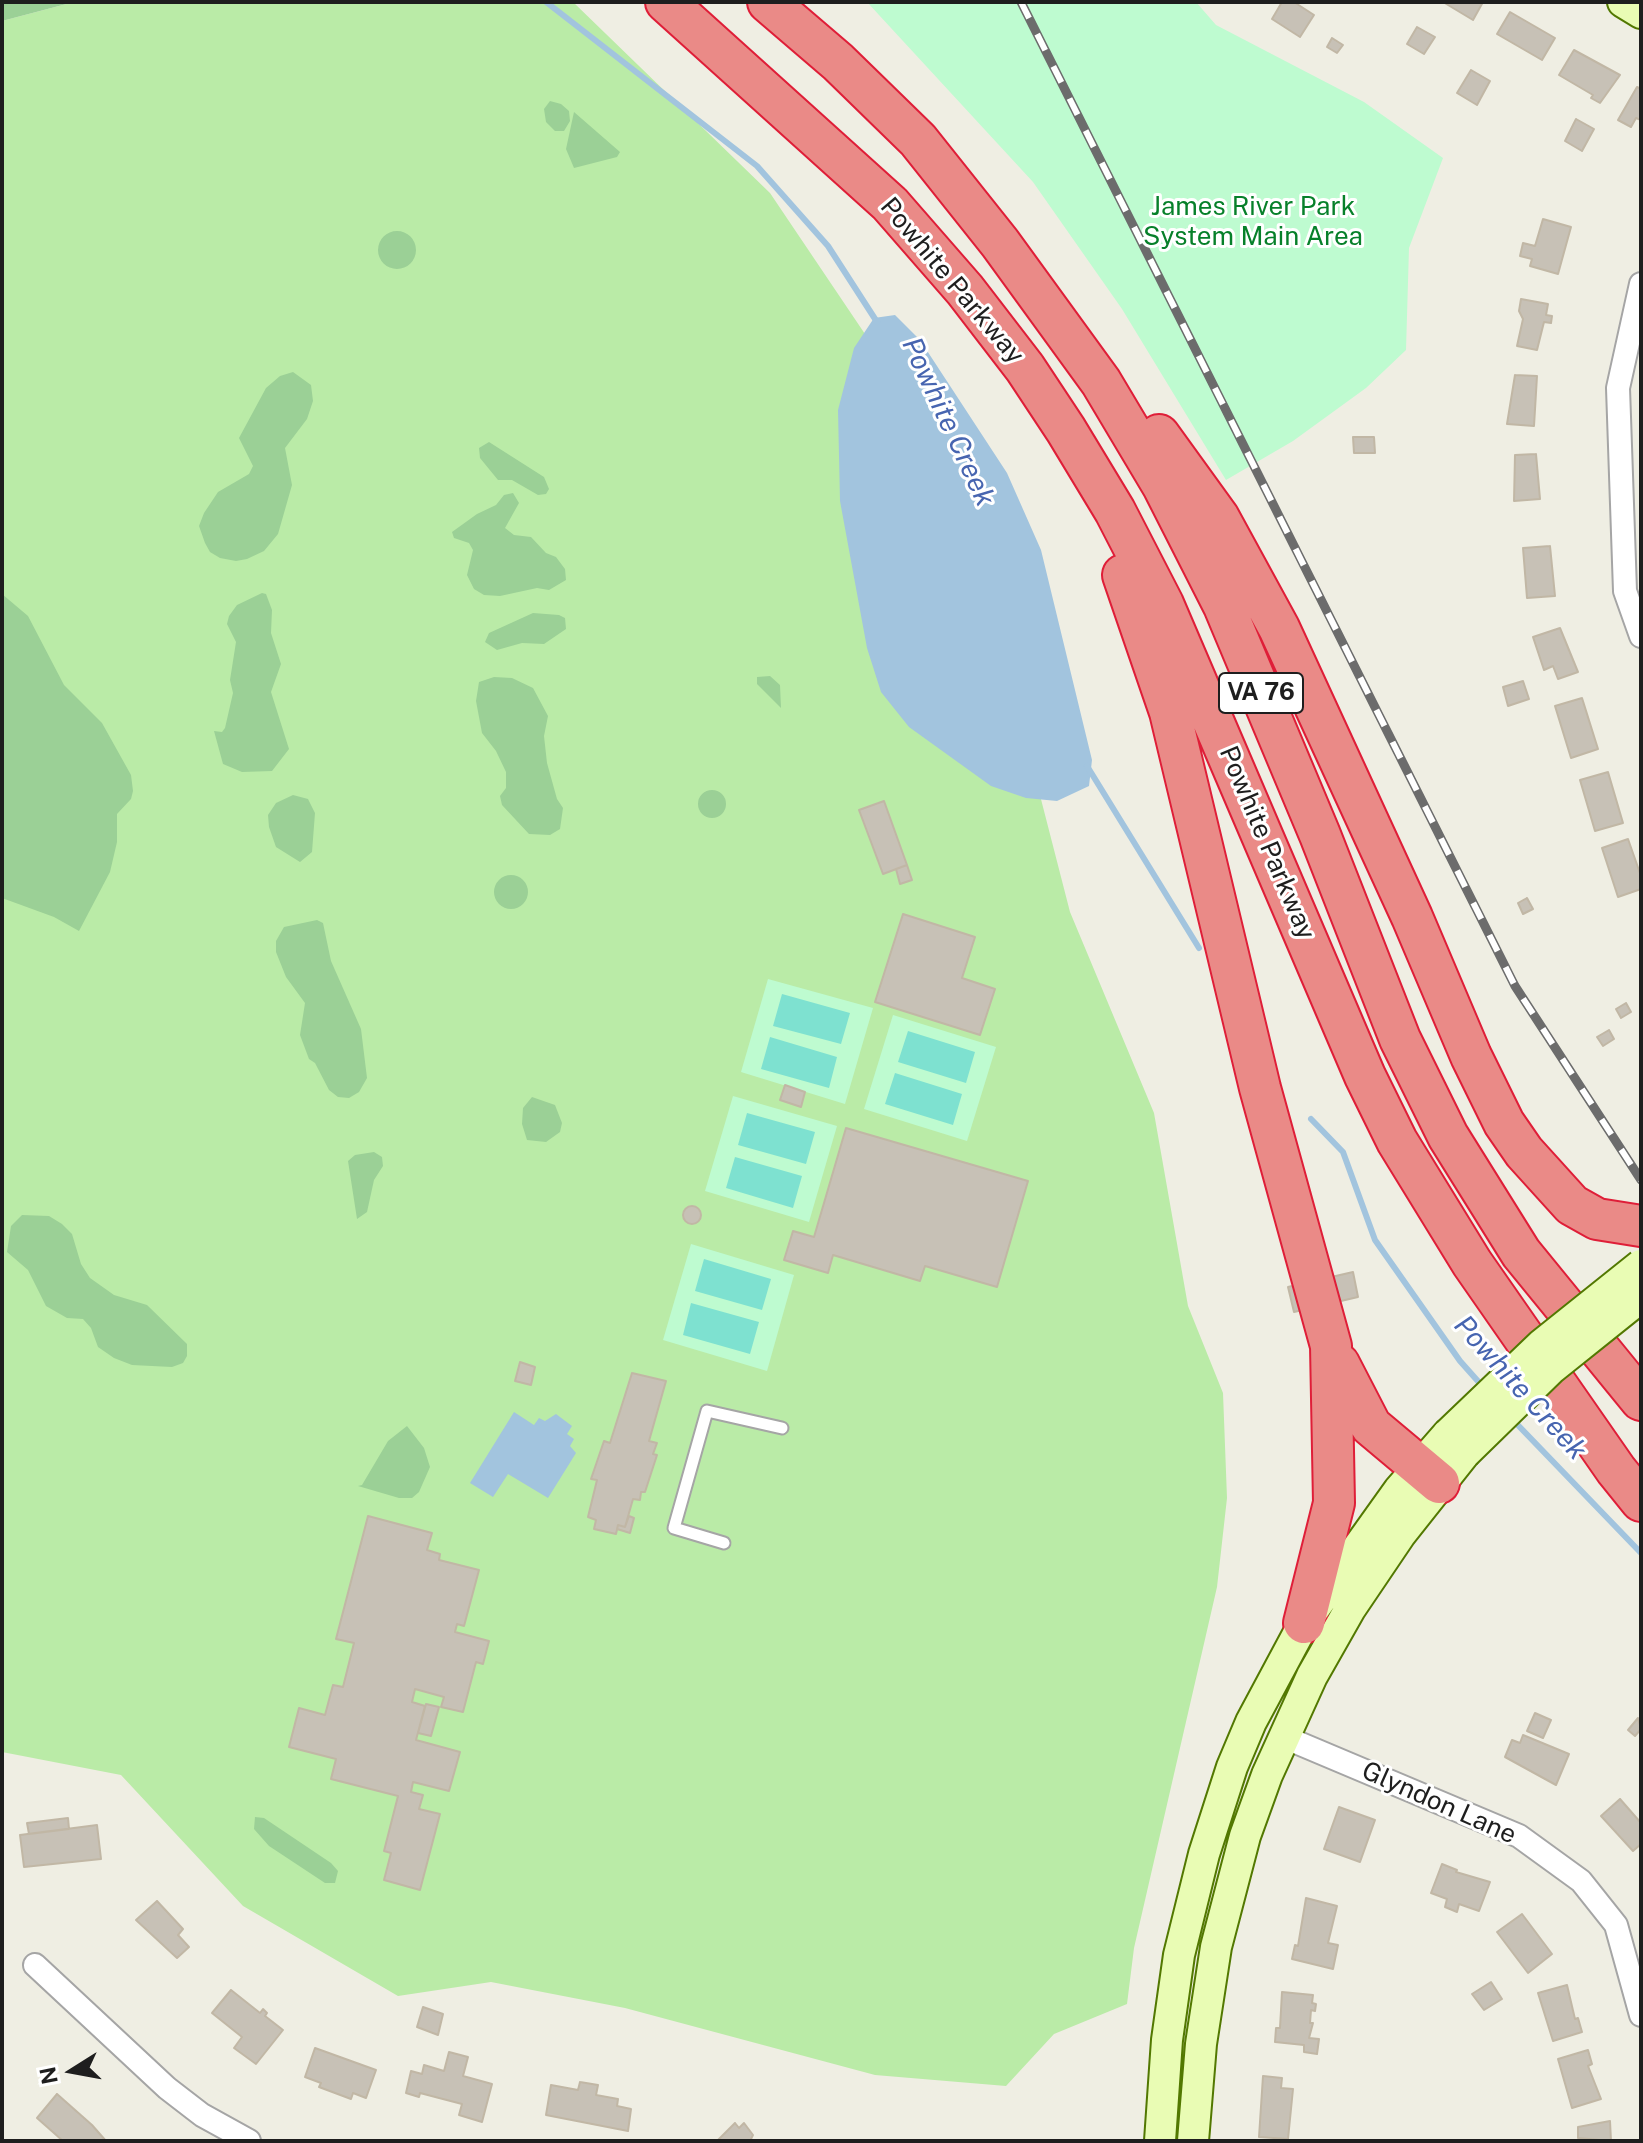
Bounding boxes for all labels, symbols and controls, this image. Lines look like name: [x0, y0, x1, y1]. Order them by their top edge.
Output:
park label: James River Park System Main Area: [1143, 191, 1363, 252]
street label: Powhite Parkway: [874, 192, 1030, 370]
water label: Powhite Creek: [894, 332, 1002, 512]
road number: VA 76: [1219, 673, 1303, 713]
street label: Powhite Parkway: [1212, 742, 1322, 944]
water label: Powhite Creek: [1447, 1309, 1593, 1467]
street label: Glyndon Lane: [1357, 1755, 1521, 1851]
north arrow: [32, 2031, 112, 2111]
text: N: [34, 2065, 63, 2087]

